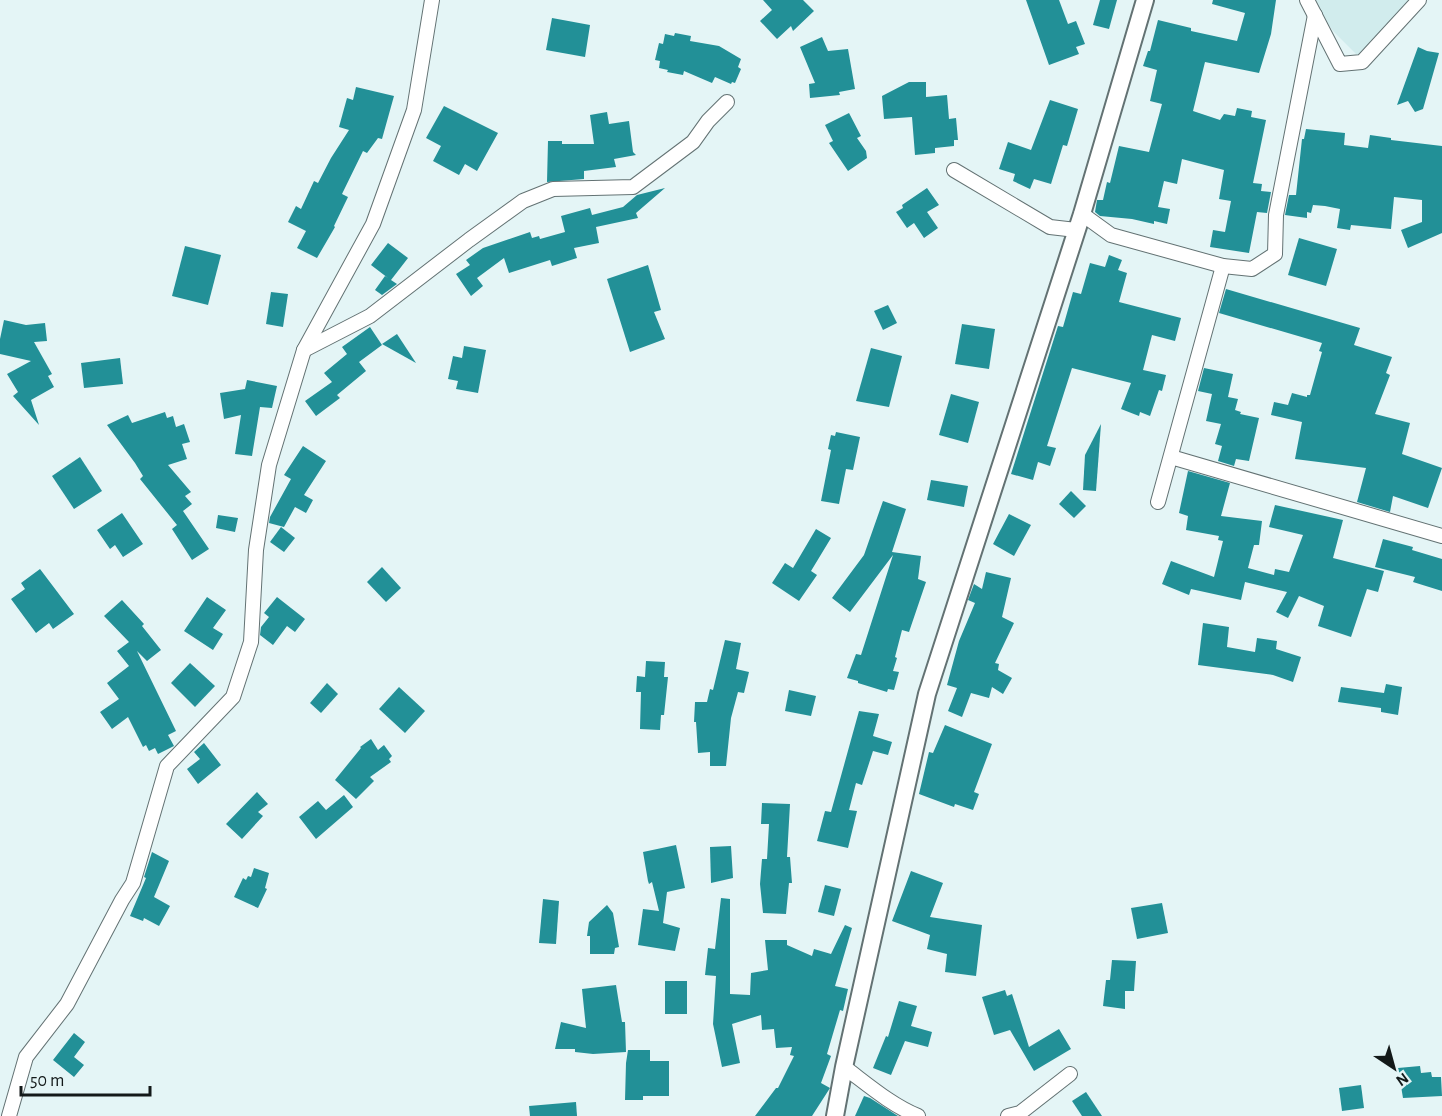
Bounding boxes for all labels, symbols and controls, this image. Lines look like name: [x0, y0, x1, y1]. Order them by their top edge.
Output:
north arrow: [1364, 1038, 1424, 1098]
scale bar: [21, 1059, 150, 1097]
text: N: [1393, 1070, 1411, 1089]
text: 50 m: [30, 1072, 64, 1090]

